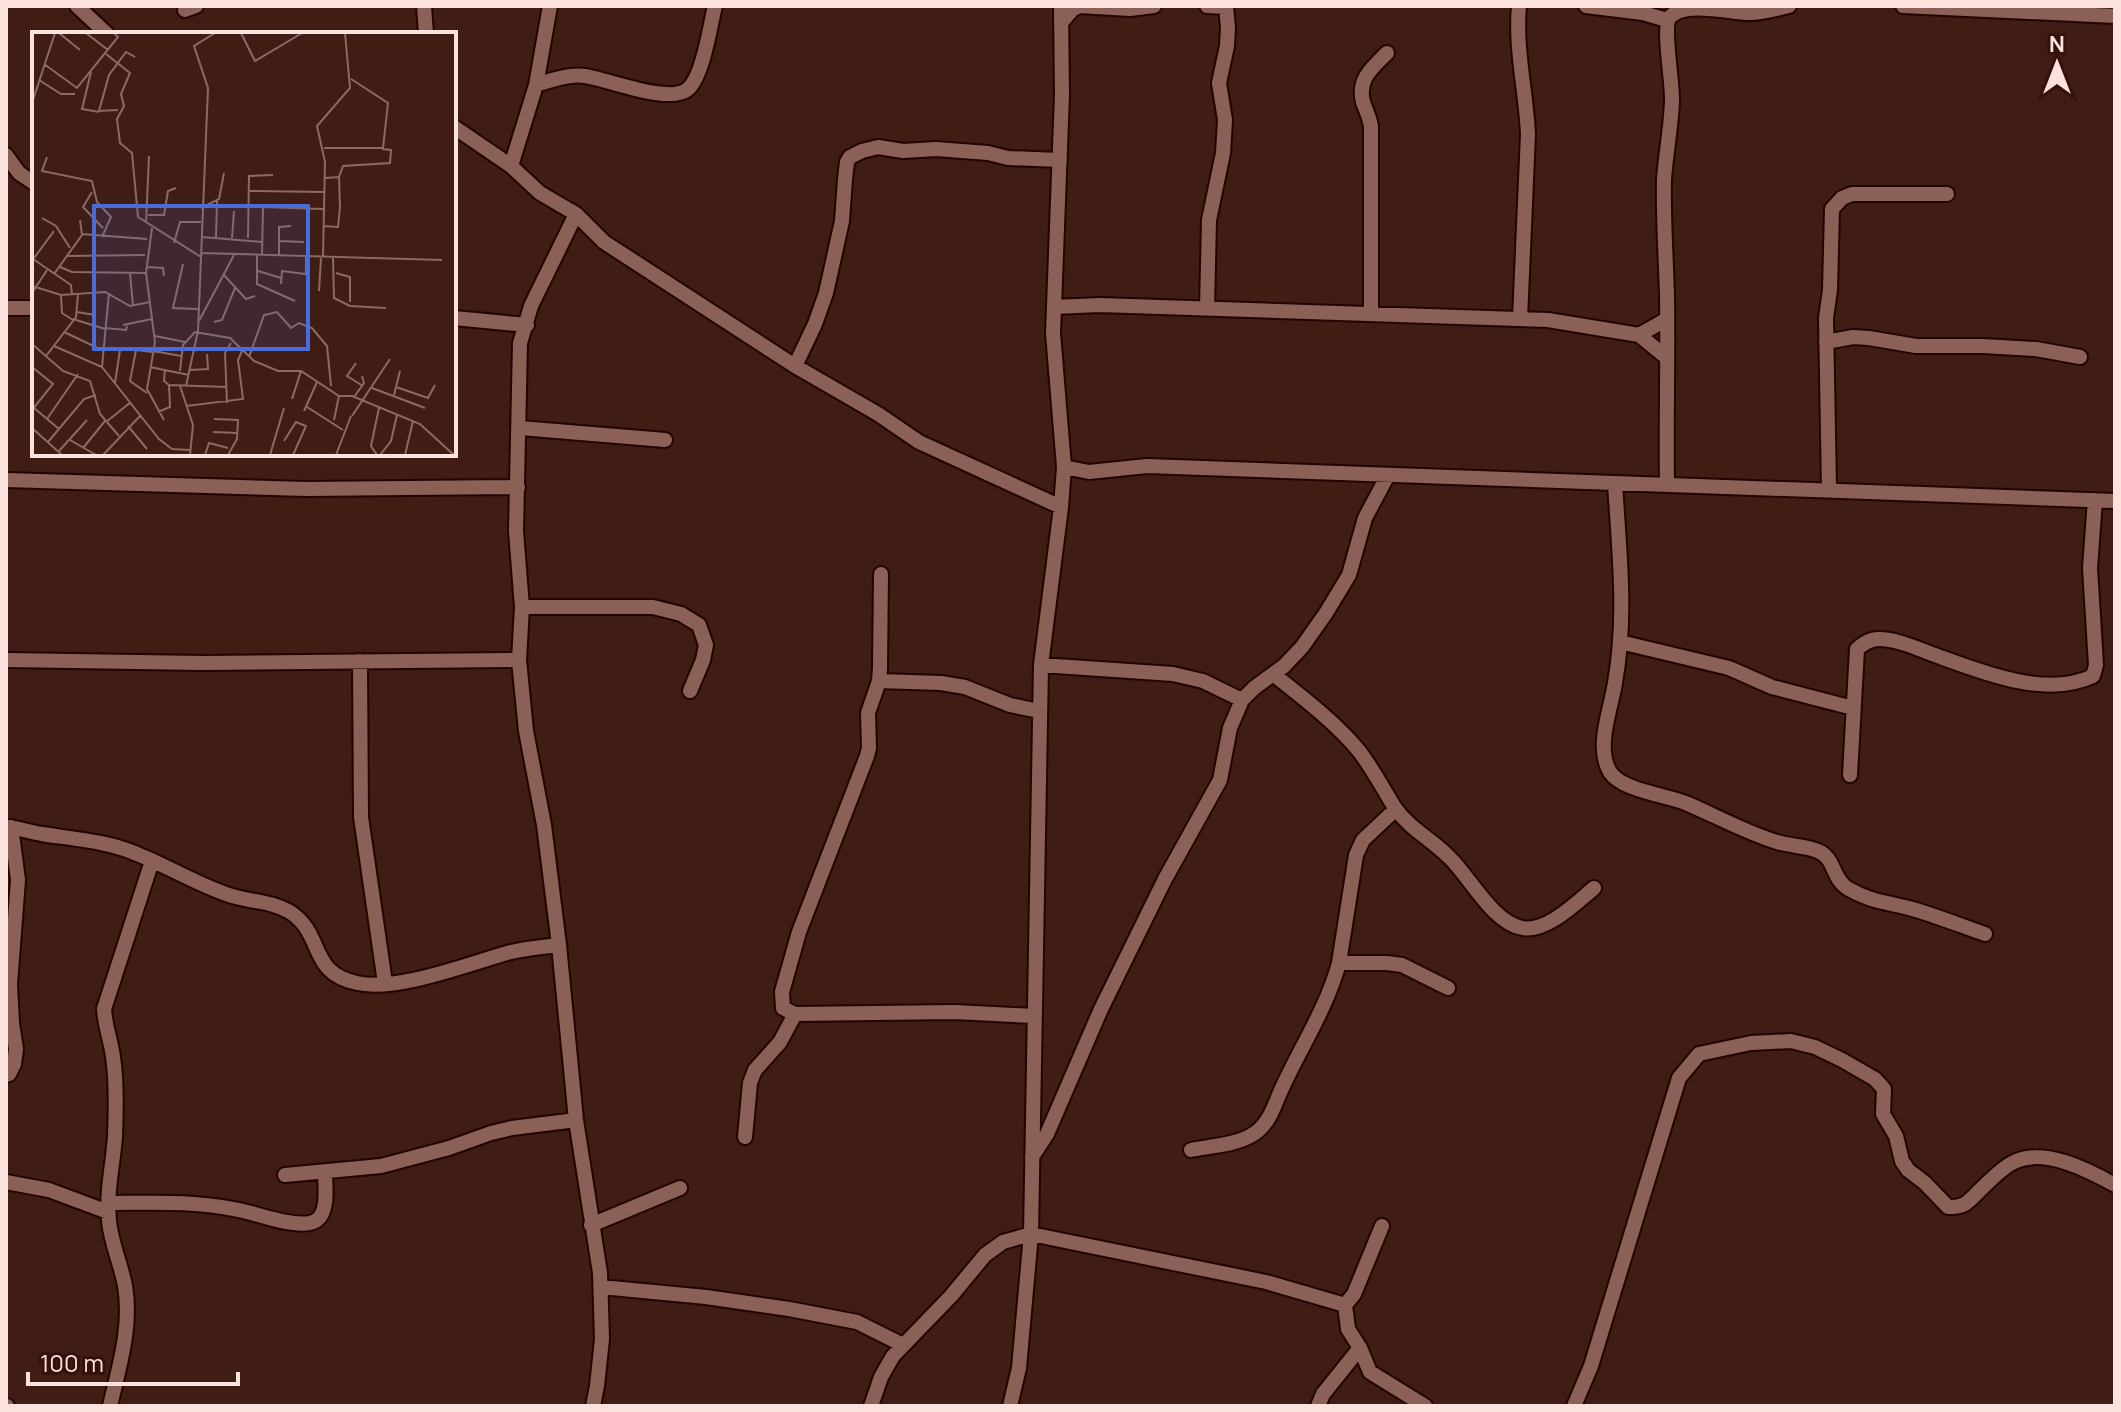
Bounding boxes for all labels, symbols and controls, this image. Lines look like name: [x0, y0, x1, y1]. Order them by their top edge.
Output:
north arrow: [2017, 24, 2097, 104]
text: N: [2049, 29, 2065, 59]
inset map: [32, 32, 456, 456]
scale bar: [28, 1336, 238, 1386]
text: 100 m: [40, 1346, 104, 1379]

